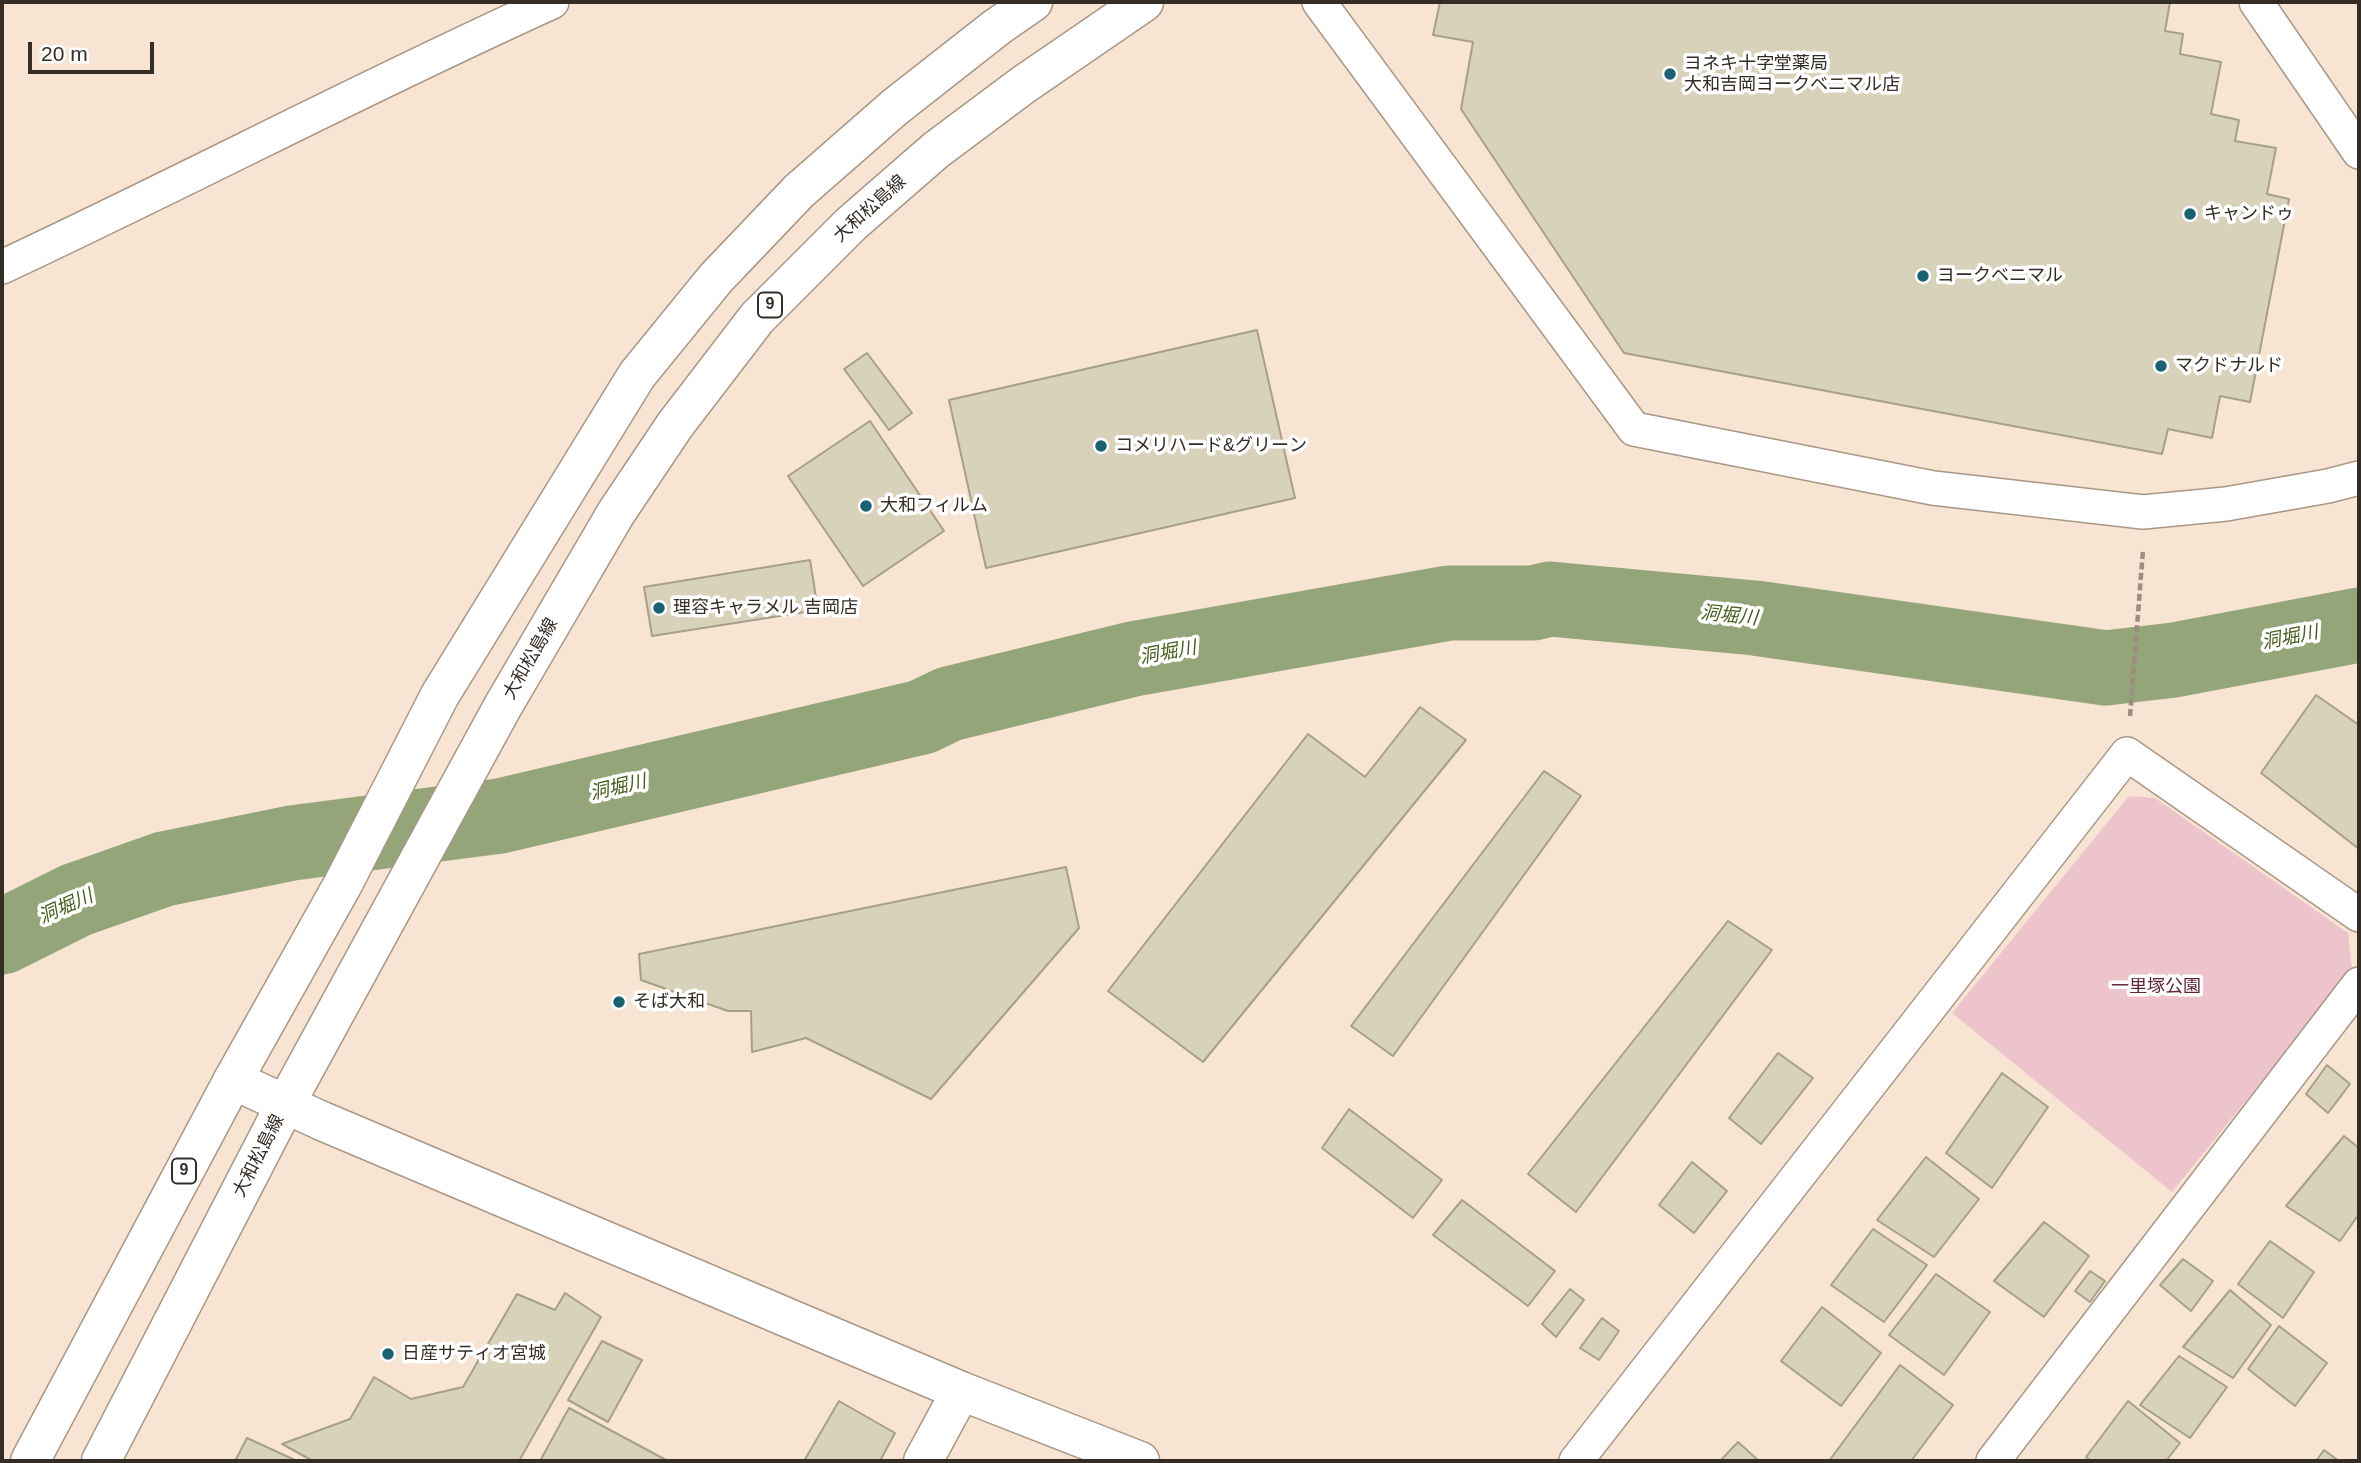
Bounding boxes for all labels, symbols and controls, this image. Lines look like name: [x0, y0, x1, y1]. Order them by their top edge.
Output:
scale bar: [32, 28, 158, 72]
text: 20 m: [41, 42, 88, 65]
place label: ヨネキ十字堂薬局 大和吉岡ヨークベニマル店: [1684, 53, 1900, 96]
marker: ヨネキ十字堂薬局 大和吉岡ヨークベニマル店: [1662, 66, 1678, 82]
street label: 大和松島線: [829, 171, 911, 247]
place label: キャンドゥ: [2204, 203, 2294, 225]
marker: キャンドゥ: [2182, 206, 2198, 222]
place label: ヨークベニマル: [1937, 265, 2063, 287]
marker: ヨークベニマル: [1915, 268, 1931, 284]
road number: 9: [758, 292, 782, 318]
place label: マクドナルド: [2175, 355, 2283, 377]
marker: マクドナルド: [2153, 358, 2169, 374]
place label: コメリハード&グリーン: [1115, 435, 1307, 457]
marker: コメリハード&グリーン: [1093, 438, 1109, 454]
place label: 大和フィルム: [880, 495, 988, 517]
marker: 大和フィルム: [858, 498, 874, 514]
place label: 理容キャラメル 吉岡店: [673, 597, 858, 619]
marker: 理容キャラメル 吉岡店: [651, 600, 667, 616]
water label: 洞堀川: [1699, 602, 1759, 630]
street label: 大和松島線: [499, 615, 563, 703]
water label: 洞堀川: [2260, 621, 2320, 655]
water label: 洞堀川: [1138, 637, 1198, 669]
water label: 洞堀川: [588, 770, 648, 806]
water label: 洞堀川: [35, 885, 97, 929]
park label: 一里塚公園: [2111, 976, 2201, 998]
place label: そば大和: [633, 991, 705, 1013]
marker: そば大和: [611, 994, 627, 1010]
street label: 大和松島線: [229, 1111, 289, 1201]
road number: 9: [172, 1158, 196, 1184]
place label: 日産サティオ宮城: [402, 1343, 546, 1365]
marker: 日産サティオ宮城: [380, 1346, 396, 1362]

